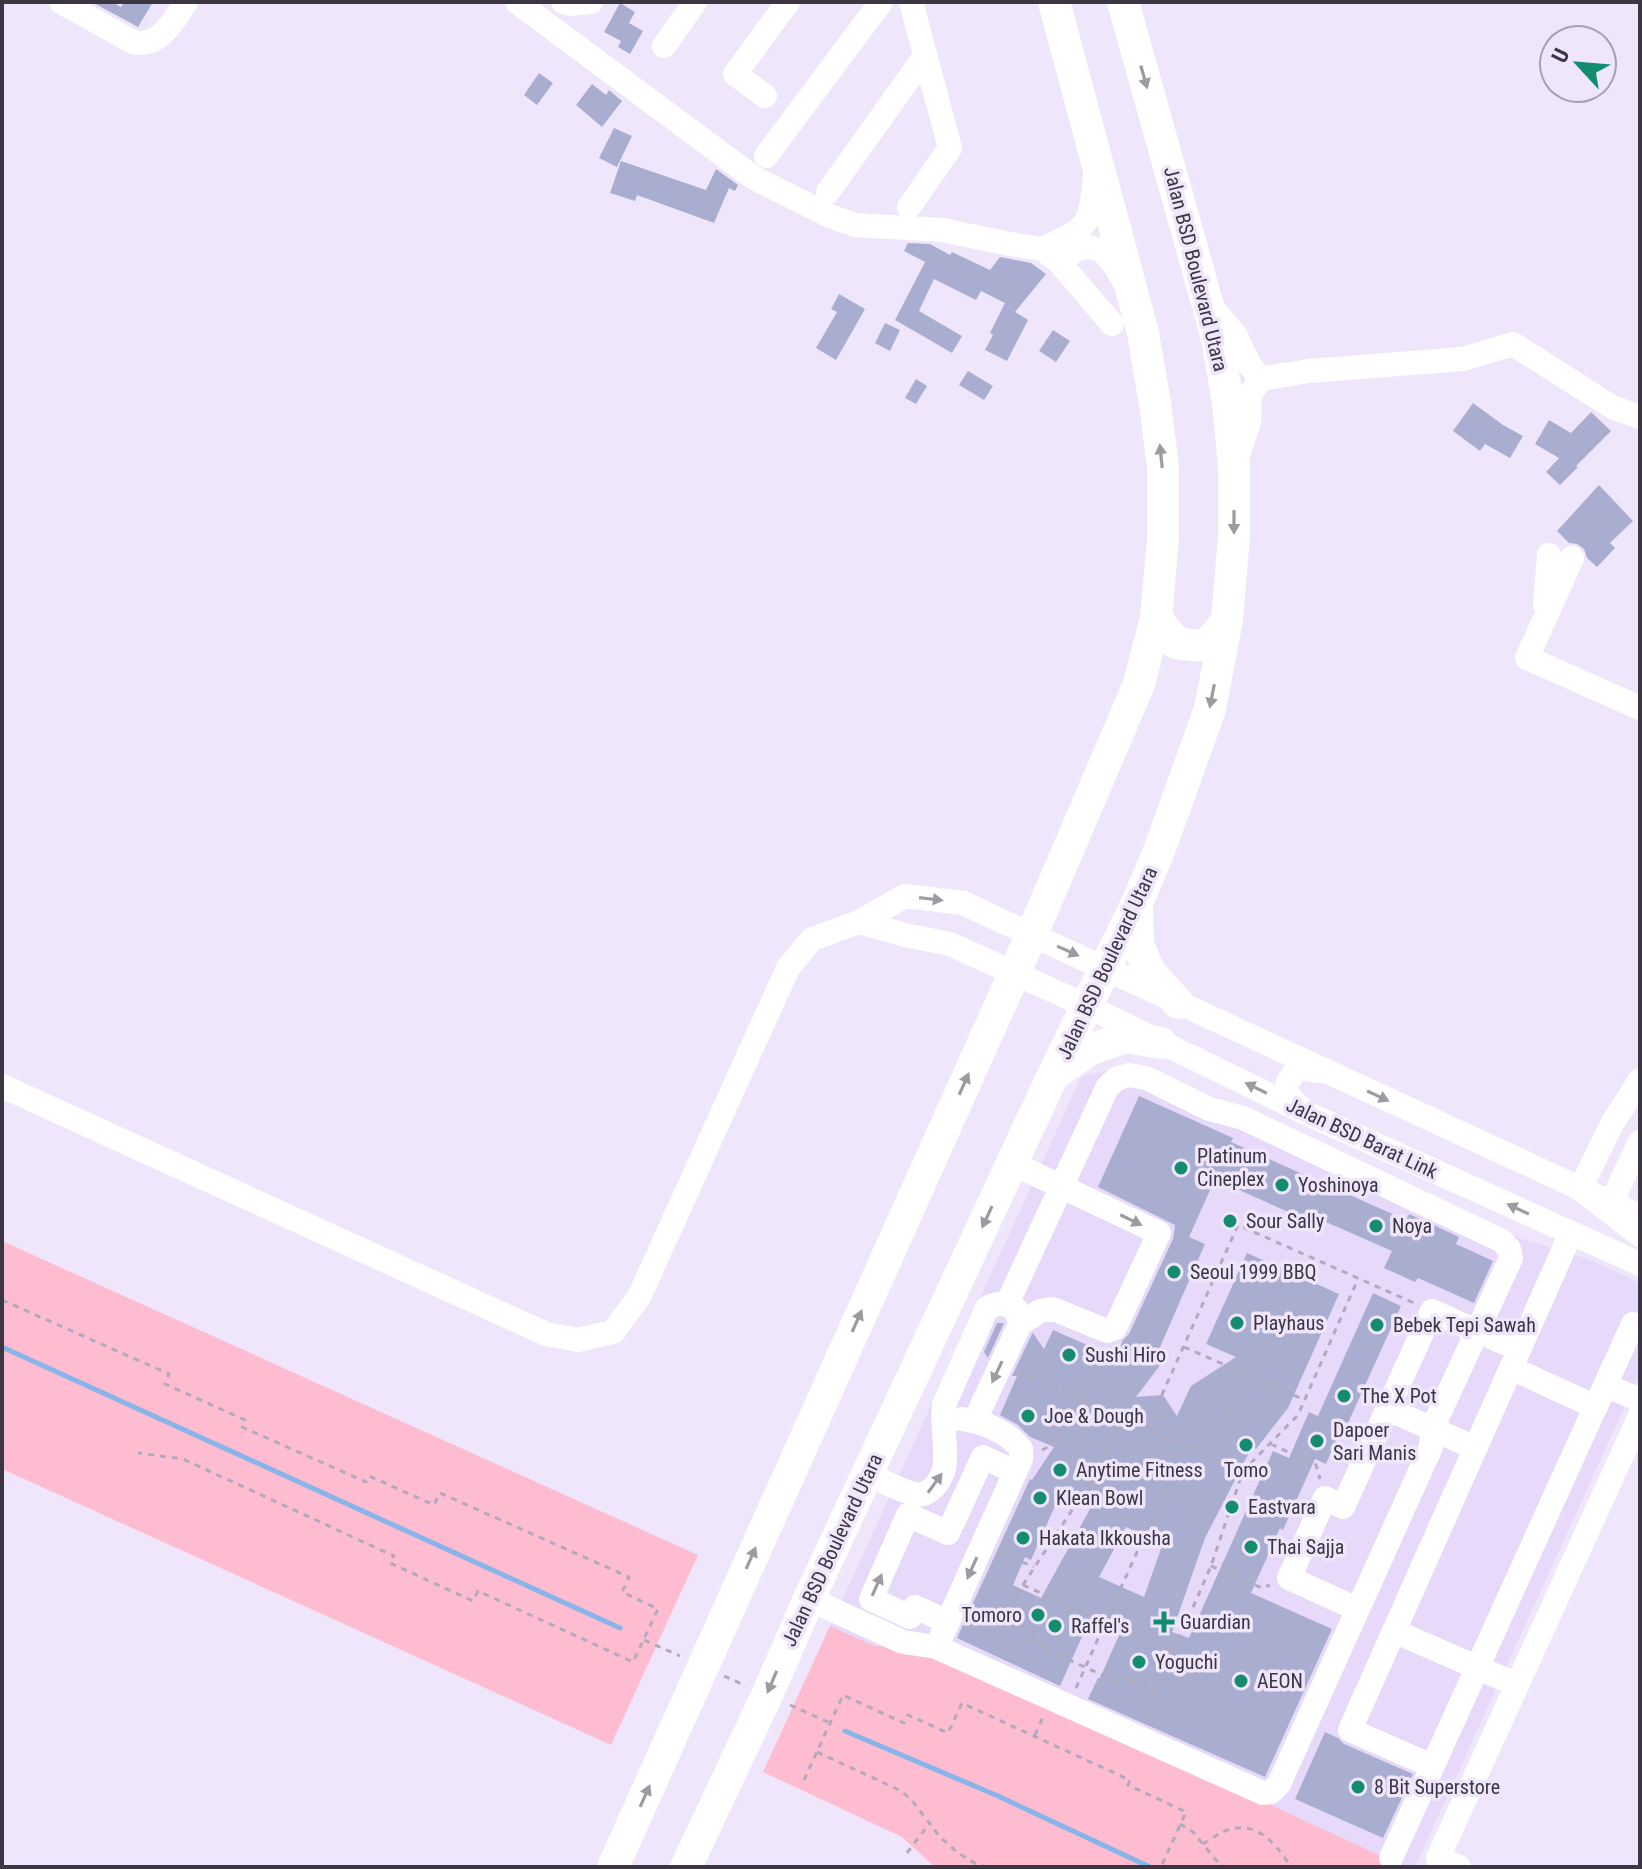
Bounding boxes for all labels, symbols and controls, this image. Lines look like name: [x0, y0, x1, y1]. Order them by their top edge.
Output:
north arrow: [1538, 24, 1618, 104]
text: U: [1546, 44, 1574, 67]
one-way arrow: [1138, 66, 1151, 90]
street label: Jalan BSD Boulevard Utara: [1159, 164, 1233, 374]
one-way arrow: [1155, 443, 1168, 468]
one-way arrow: [1228, 510, 1240, 535]
one-way arrow: [1205, 684, 1218, 709]
street label: Jalan BSD Boulevard Utara: [1052, 863, 1162, 1063]
one-way arrow: [918, 893, 943, 906]
one-way arrow: [1056, 944, 1080, 958]
one-way arrow: [957, 1072, 971, 1096]
one-way arrow: [1245, 1082, 1268, 1095]
one-way arrow: [1367, 1089, 1390, 1103]
street label: Jalan BSD Barat Link: [1283, 1092, 1441, 1184]
place label: Platinum Cineplex: [1197, 1144, 1267, 1191]
marker: Platinum Cineplex: [1172, 1159, 1190, 1177]
place label: Yoshinoya: [1298, 1173, 1379, 1197]
marker: Yoshinoya: [1273, 1176, 1291, 1194]
one-way arrow: [1506, 1202, 1530, 1216]
one-way arrow: [980, 1205, 994, 1229]
place label: Sour Sally: [1246, 1209, 1324, 1233]
marker: Sour Sally: [1221, 1212, 1239, 1230]
one-way arrow: [1119, 1213, 1143, 1227]
place label: Noya: [1392, 1214, 1432, 1238]
marker: Noya: [1367, 1217, 1385, 1235]
place label: Seoul 1999 BBQ: [1190, 1260, 1317, 1284]
marker: Seoul 1999 BBQ: [1165, 1263, 1183, 1281]
one-way arrow: [851, 1309, 864, 1333]
place label: Playhaus: [1253, 1311, 1324, 1335]
place label: Bebek Tepi Sawah: [1393, 1313, 1536, 1337]
marker: Playhaus: [1228, 1314, 1246, 1332]
marker: Bebek Tepi Sawah: [1368, 1316, 1386, 1334]
place label: Sushi Hiro: [1085, 1343, 1166, 1367]
marker: Sushi Hiro: [1060, 1346, 1078, 1364]
one-way arrow: [990, 1361, 1004, 1384]
place label: The X Pot: [1360, 1384, 1437, 1408]
marker: The X Pot: [1335, 1387, 1353, 1405]
place label: Joe & Dough: [1044, 1404, 1144, 1428]
marker: Joe & Dough: [1019, 1407, 1037, 1425]
place label: Dapoer Sari Manis: [1333, 1418, 1416, 1465]
marker: Dapoer Sari Manis: [1308, 1432, 1326, 1450]
marker: Tomo: [1237, 1436, 1255, 1454]
street label: Jalan BSD Boulevard Utara: [777, 1450, 887, 1650]
place label: Anytime Fitness: [1076, 1458, 1203, 1482]
place label: Tomo: [1224, 1458, 1268, 1482]
marker: Anytime Fitness: [1051, 1461, 1069, 1479]
one-way arrow: [927, 1472, 943, 1494]
place label: Klean Bowl: [1056, 1486, 1143, 1510]
marker: Klean Bowl: [1031, 1489, 1049, 1507]
place label: Eastvara: [1248, 1495, 1316, 1519]
marker: Eastvara: [1223, 1498, 1241, 1516]
place label: Hakata Ikkousha: [1039, 1526, 1171, 1550]
marker: Hakata Ikkousha: [1014, 1529, 1032, 1547]
place label: Thai Sajja: [1267, 1535, 1344, 1559]
marker: Thai Sajja: [1242, 1538, 1260, 1556]
one-way arrow: [744, 1546, 757, 1570]
one-way arrow: [965, 1556, 978, 1580]
one-way arrow: [870, 1573, 884, 1597]
place label: Tomoro: [961, 1603, 1022, 1627]
marker: Tomoro: [1029, 1606, 1047, 1624]
place label: Guardian: [1180, 1610, 1251, 1634]
marker: Guardian: [1155, 1613, 1173, 1631]
place label: Raffel's: [1071, 1614, 1129, 1638]
marker: Raffel's: [1046, 1617, 1064, 1635]
place label: Yoguchi: [1155, 1650, 1218, 1674]
marker: Yoguchi: [1130, 1653, 1148, 1671]
place label: AEON: [1257, 1669, 1303, 1693]
one-way arrow: [766, 1670, 779, 1694]
marker: AEON: [1232, 1672, 1250, 1690]
place label: 8 Bit Superstore: [1374, 1775, 1500, 1799]
marker: 8 Bit Superstore: [1349, 1778, 1367, 1796]
one-way arrow: [638, 1784, 651, 1807]

